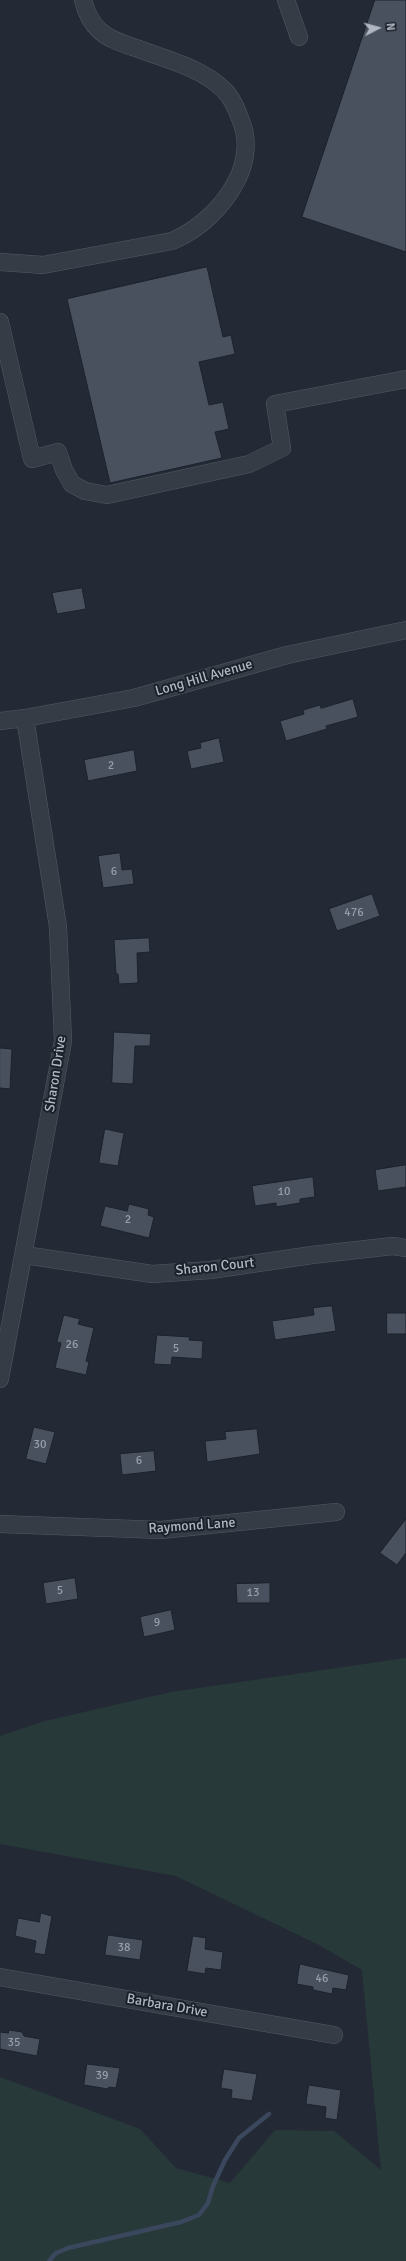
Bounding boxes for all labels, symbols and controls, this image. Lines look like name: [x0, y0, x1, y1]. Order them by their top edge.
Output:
north arrow: [358, 8, 398, 48]
text: N: [384, 22, 397, 31]
street label: Long Hill Avenue: [153, 656, 255, 700]
house number: 2: [108, 759, 114, 773]
house number: 6: [111, 865, 117, 879]
house number: 476: [344, 906, 364, 920]
street label: Sharon Drive: [42, 1035, 70, 1113]
house number: 10: [278, 1185, 290, 1199]
house number: 2: [125, 1213, 131, 1227]
street label: Sharon Court: [175, 1255, 255, 1279]
house number: 26: [66, 1338, 78, 1352]
house number: 5: [173, 1342, 179, 1356]
house number: 30: [34, 1438, 46, 1452]
house number: 6: [136, 1454, 142, 1468]
street label: Raymond Lane: [148, 1515, 236, 1537]
house number: 5: [57, 1584, 63, 1598]
house number: 13: [247, 1586, 259, 1600]
house number: 9: [154, 1616, 160, 1630]
house number: 38: [118, 1941, 130, 1955]
house number: 46: [316, 1972, 328, 1986]
street label: Barbara Drive: [125, 1991, 209, 2021]
house number: 35: [8, 2036, 20, 2050]
house number: 39: [96, 2069, 108, 2083]

